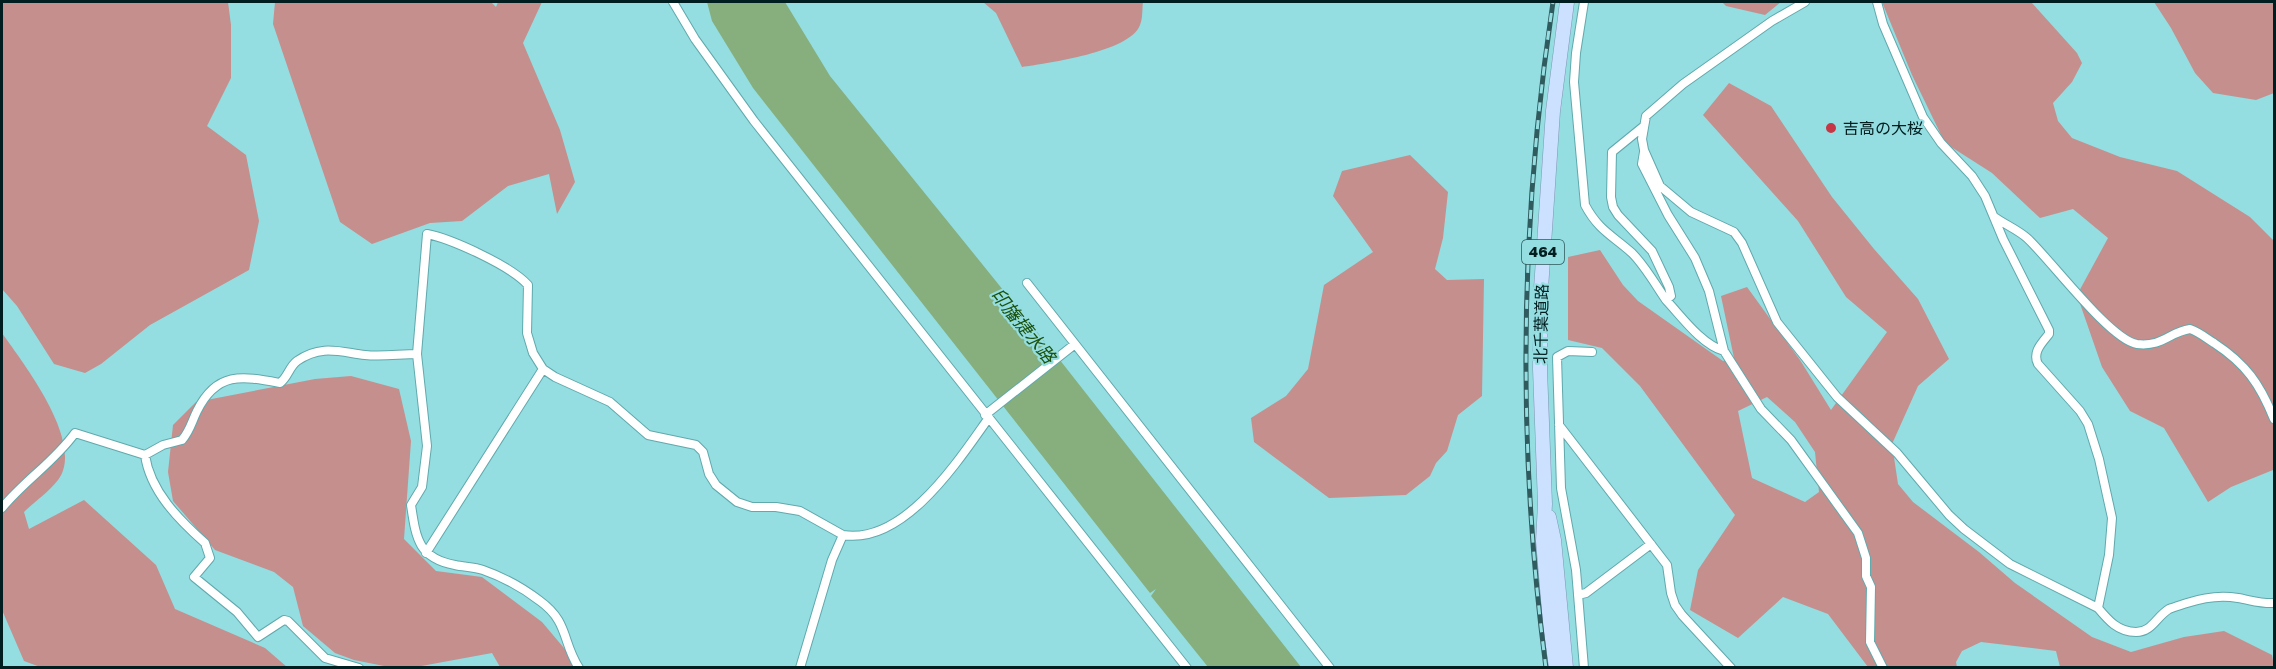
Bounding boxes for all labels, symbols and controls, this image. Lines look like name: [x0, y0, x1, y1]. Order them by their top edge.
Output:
place label: 吉高の大桜: [1843, 118, 1923, 138]
marker: 吉高の大桜: [1824, 121, 1838, 135]
road number: 464: [1522, 240, 1564, 264]
water label: 印旛捷水路: [987, 283, 1062, 369]
street label: 北千葉道路: [1530, 284, 1552, 364]

